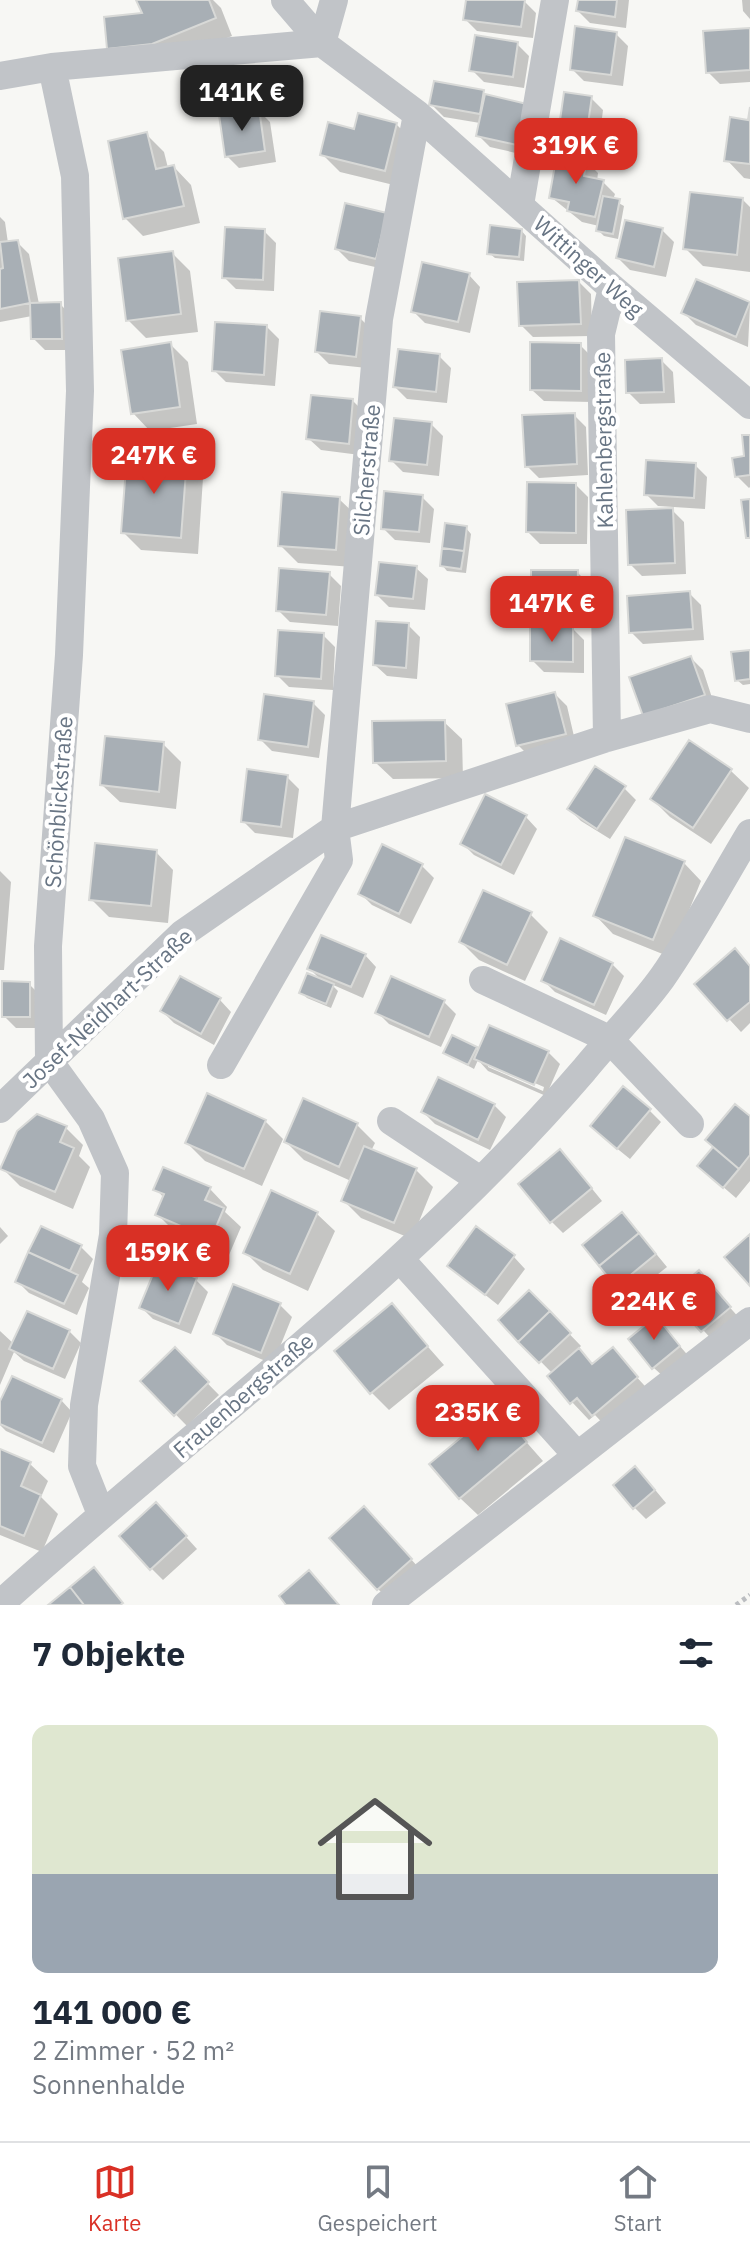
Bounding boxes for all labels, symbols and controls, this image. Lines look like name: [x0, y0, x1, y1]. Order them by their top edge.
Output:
pin: 141K €: [177, 65, 307, 133]
text: 141K €: [198, 74, 286, 108]
pin: 319K €: [511, 118, 641, 186]
text: 319K €: [532, 127, 620, 161]
street label: Wittinger Weg: [528, 209, 650, 323]
street label: Kahlenbergstraße: [587, 351, 619, 529]
street label: Silcherstraße: [346, 403, 386, 537]
pin: 247K €: [89, 428, 219, 496]
text: 247K €: [110, 437, 198, 471]
pin: 147K €: [487, 576, 617, 644]
text: 147K €: [508, 585, 596, 619]
street label: Schönblickstraße: [38, 715, 78, 889]
street label: Josef-Neidhart-Straße: [16, 922, 198, 1094]
pin: 159K €: [103, 1225, 233, 1293]
text: 159K €: [124, 1234, 212, 1268]
pin: 224K €: [589, 1274, 719, 1342]
text: 224K €: [610, 1283, 698, 1317]
street label: Frauenbergstraße: [167, 1326, 319, 1464]
pin: 235K €: [413, 1385, 543, 1453]
text: 235K €: [434, 1394, 522, 1428]
text: 7 Objekte: [32, 1631, 185, 1675]
icon: filters: [674, 1631, 718, 1675]
icon: home: [303, 1777, 447, 1921]
text: 141 000 €: [32, 1989, 192, 2033]
text: 2 Zimmer · 52 m²: [32, 2033, 234, 2067]
text: Sonnenhalde: [32, 2067, 185, 2101]
tab: Karte: [88, 2160, 141, 2237]
tab: Gespeichert: [318, 2160, 438, 2237]
tab: Start: [614, 2160, 662, 2237]

